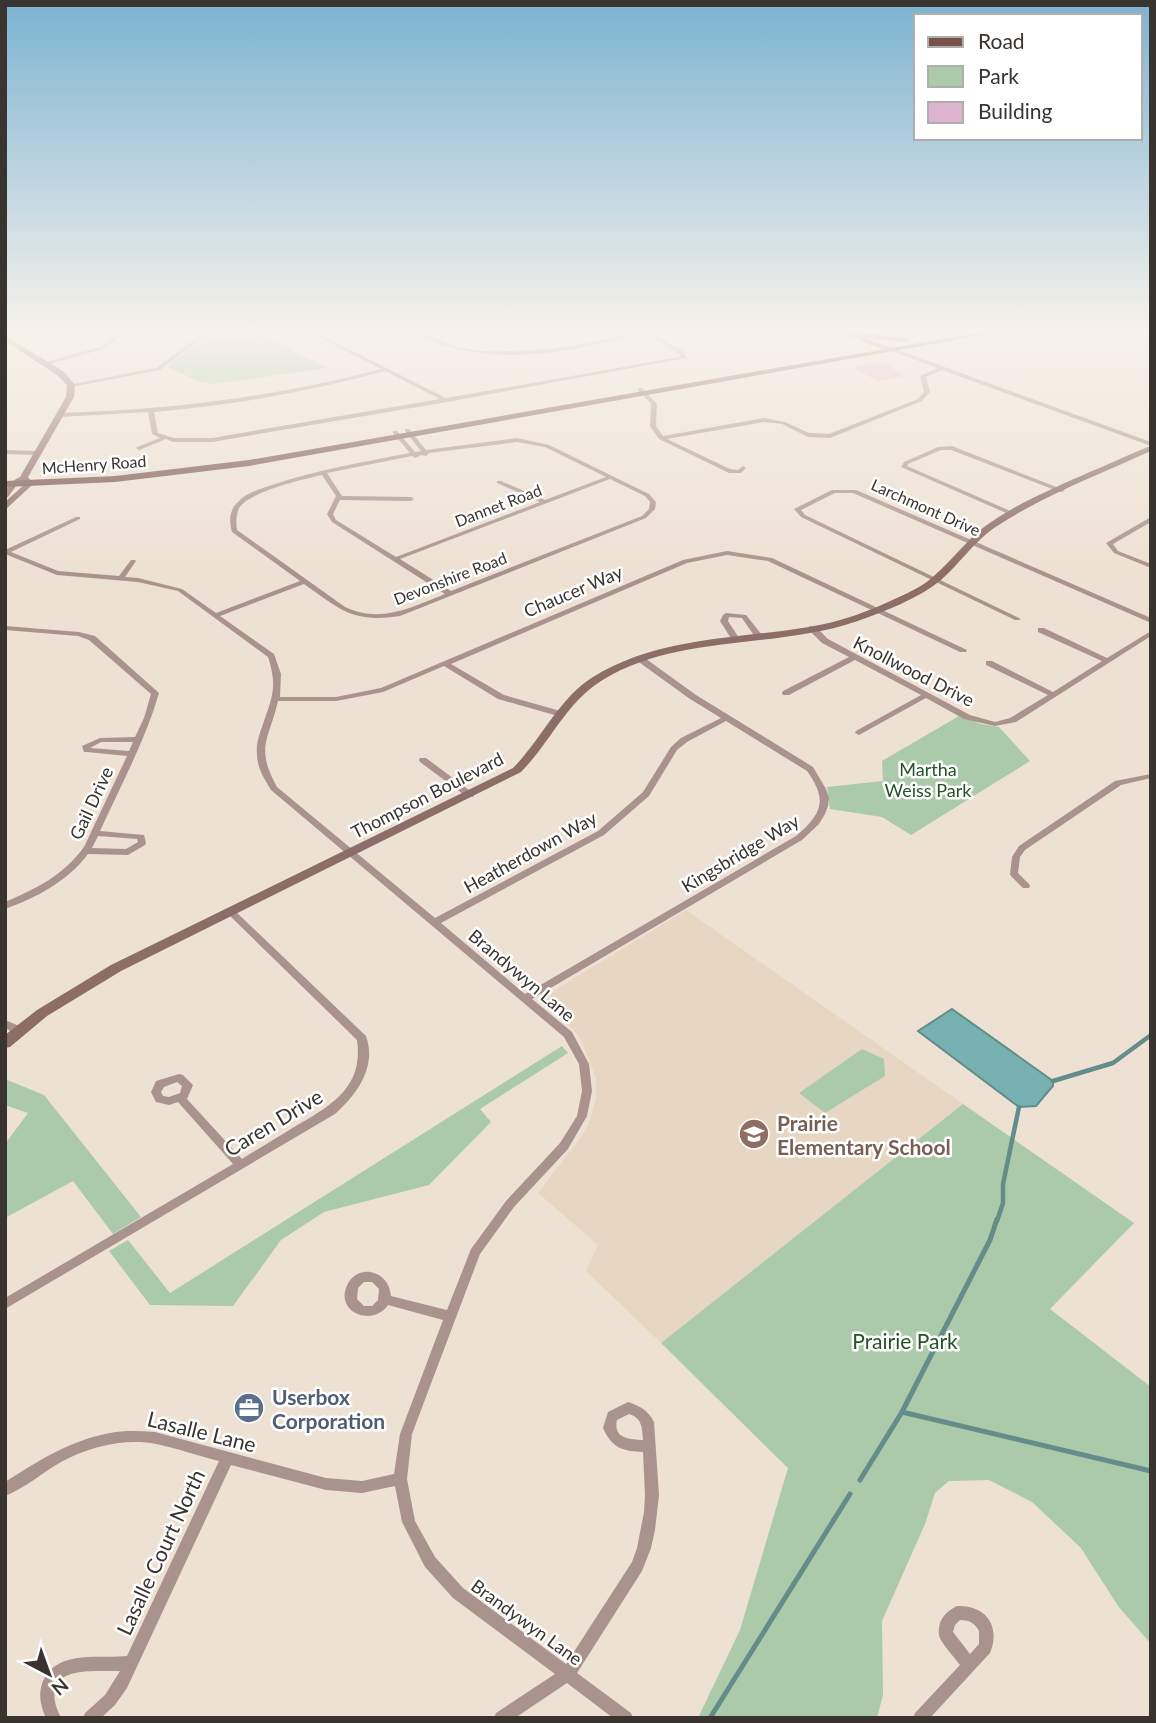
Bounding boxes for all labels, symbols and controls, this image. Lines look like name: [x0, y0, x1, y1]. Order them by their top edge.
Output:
legend: [914, 14, 1142, 140]
text: Road: [978, 28, 1025, 53]
text: Park: [978, 63, 1019, 88]
text: Building: [978, 98, 1053, 123]
street label: McHenry Road: [41, 451, 147, 477]
street label: Larchmont Drive: [869, 474, 983, 540]
street label: Dannet Road: [452, 480, 544, 530]
street label: Devonshire Road: [391, 548, 509, 608]
street label: Chaucer Way: [520, 560, 626, 622]
street label: Knollwood Drive: [850, 631, 978, 711]
street label: Thompson Boulevard: [347, 747, 507, 843]
park label: Martha Weiss Park: [885, 758, 972, 801]
street label: Gail Drive: [65, 763, 117, 843]
street label: Heatherdown Way: [460, 806, 601, 898]
street label: Kingsbridge Way: [677, 809, 803, 897]
street label: Brandywyn Lane: [464, 924, 580, 1026]
street label: Caren Drive: [219, 1083, 327, 1161]
place label: Prairie Elementary School: [777, 1110, 951, 1159]
school or university icon: Prairie Elementary School: [737, 1117, 771, 1151]
park label: Prairie Park: [852, 1328, 958, 1353]
place label: Userbox Corporation: [272, 1384, 385, 1433]
office icon: Userbox Corporation: [232, 1391, 266, 1425]
street label: Lasalle Lane: [145, 1405, 259, 1457]
street label: Lasalle Court North: [111, 1465, 209, 1639]
street label: Brandywyn Lane: [467, 1574, 587, 1670]
north arrow: [14, 1639, 84, 1709]
text: N: [47, 1674, 74, 1701]

